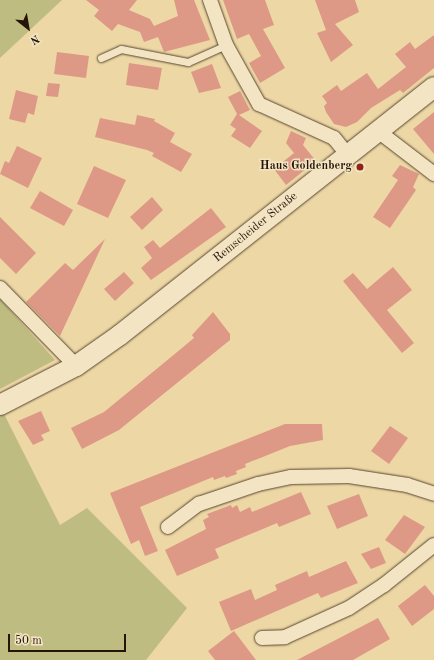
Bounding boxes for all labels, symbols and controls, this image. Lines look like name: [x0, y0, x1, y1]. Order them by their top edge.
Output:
north arrow: [8, 8, 48, 48]
text: N: [28, 32, 41, 46]
place label: Haus Goldenberg: [260, 160, 352, 174]
marker: Haus Goldenberg: [355, 162, 365, 172]
street label: Remscheider Straße: [211, 190, 301, 266]
scale bar: [10, 626, 128, 652]
text: 50 m: [15, 635, 42, 647]

